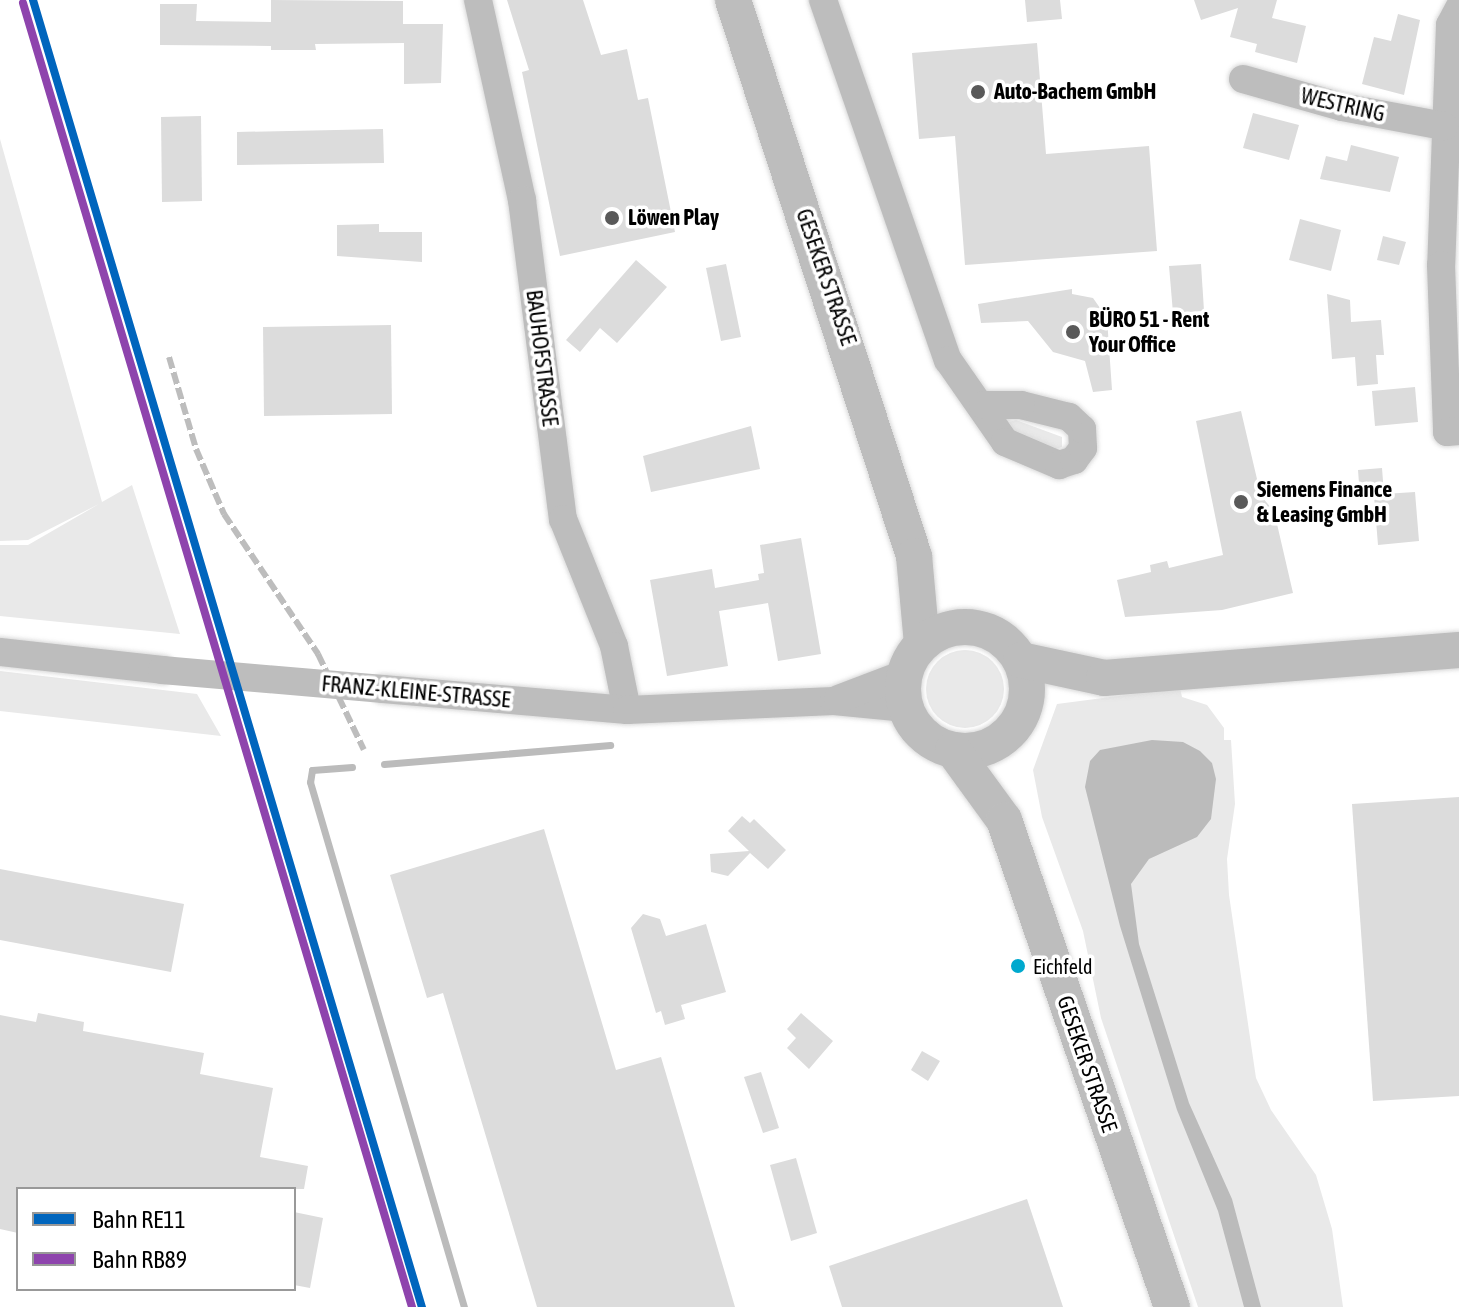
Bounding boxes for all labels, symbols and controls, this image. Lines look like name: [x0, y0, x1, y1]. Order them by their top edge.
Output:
place label: Auto-Bachem GmbH: [994, 79, 1156, 105]
marker: Auto-Bachem GmbH: [969, 83, 987, 101]
street label: WESTRING: [1298, 83, 1388, 127]
place label: Löwen Play: [628, 205, 719, 231]
street label: GESEKER STRASSE: [790, 205, 862, 349]
marker: Löwen Play: [603, 209, 621, 227]
street label: BAUHOFSTRASSE: [521, 288, 563, 428]
place label: BÜRO 51 - Rent Your Office: [1089, 306, 1209, 358]
marker: BÜRO 51 - Rent Your Office: [1064, 323, 1082, 341]
place label: Siemens Finance & Leasing GmbH: [1257, 476, 1392, 528]
marker: Siemens Finance & Leasing GmbH: [1232, 493, 1250, 511]
street label: FRANZ-KLEINE-STRASSE: [320, 671, 512, 713]
place label: Eichfeld: [1033, 954, 1092, 978]
marker: Eichfeld: [1010, 958, 1026, 974]
street label: GESEKER STRASSE: [1051, 992, 1123, 1136]
legend: [16, 1187, 296, 1291]
text: Bahn RE11: [92, 1206, 186, 1233]
text: Bahn RB89: [92, 1246, 187, 1273]

